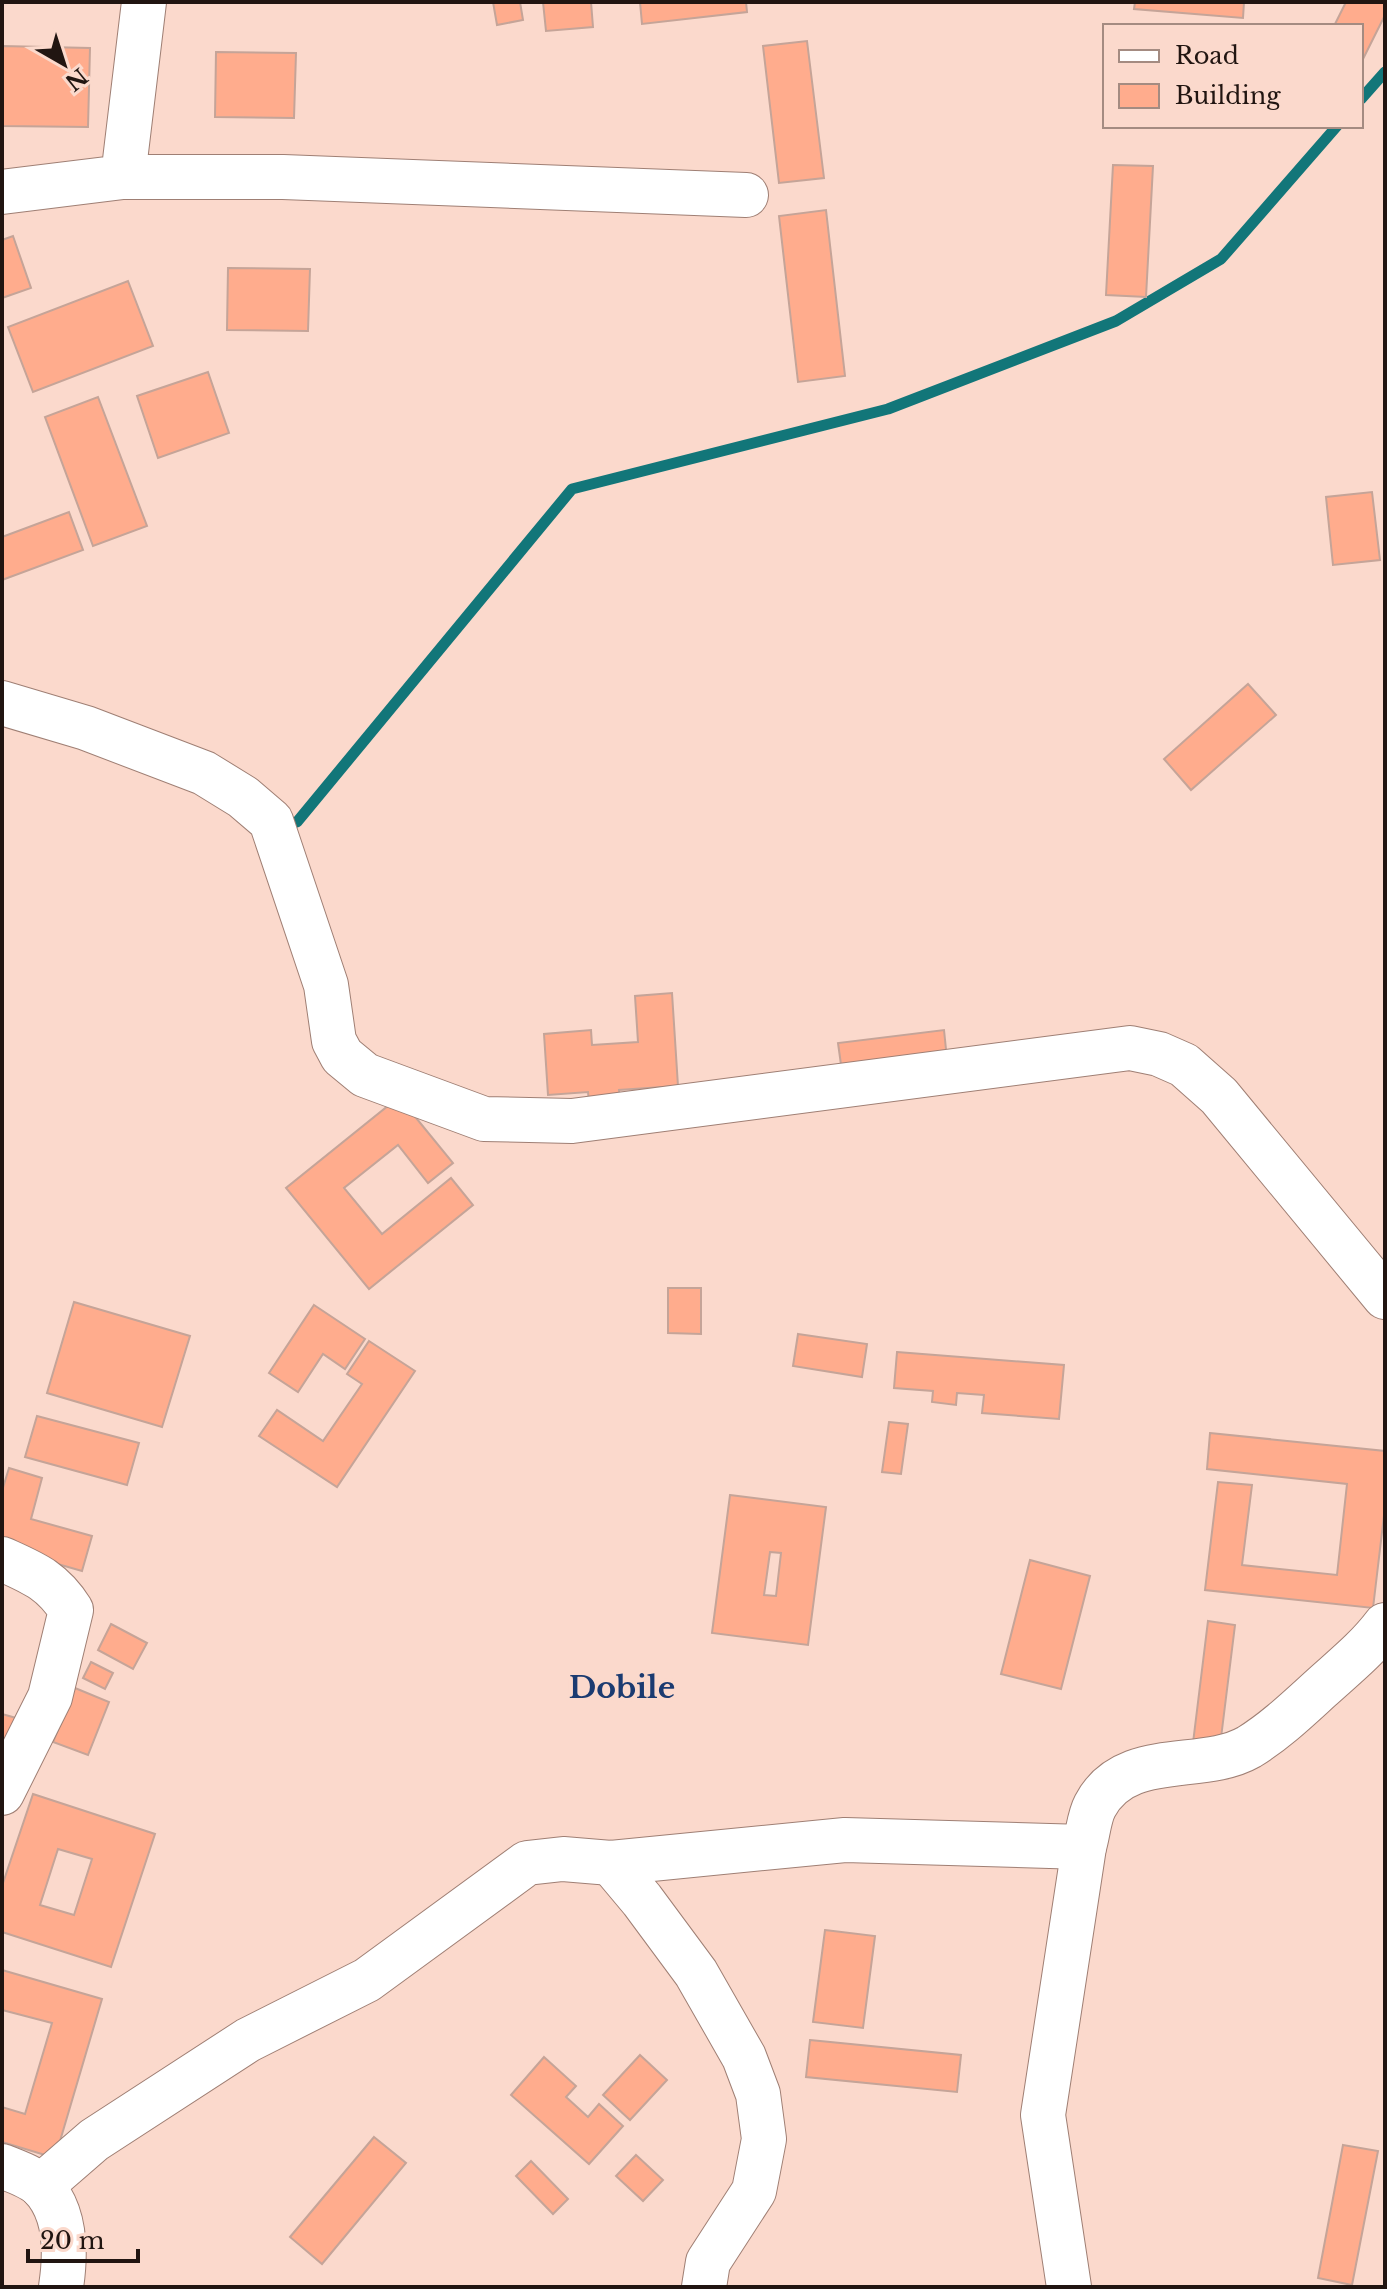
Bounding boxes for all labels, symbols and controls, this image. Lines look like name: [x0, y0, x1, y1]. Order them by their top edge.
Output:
north arrow: [24, 24, 104, 104]
legend: [1103, 24, 1363, 128]
text: Road: [1175, 41, 1239, 70]
text: N: [59, 62, 93, 96]
text: Building: [1175, 81, 1281, 110]
district label: Dobile: [569, 1669, 675, 1706]
scale bar: [28, 2213, 138, 2263]
text: 20 m: [40, 2226, 105, 2255]

